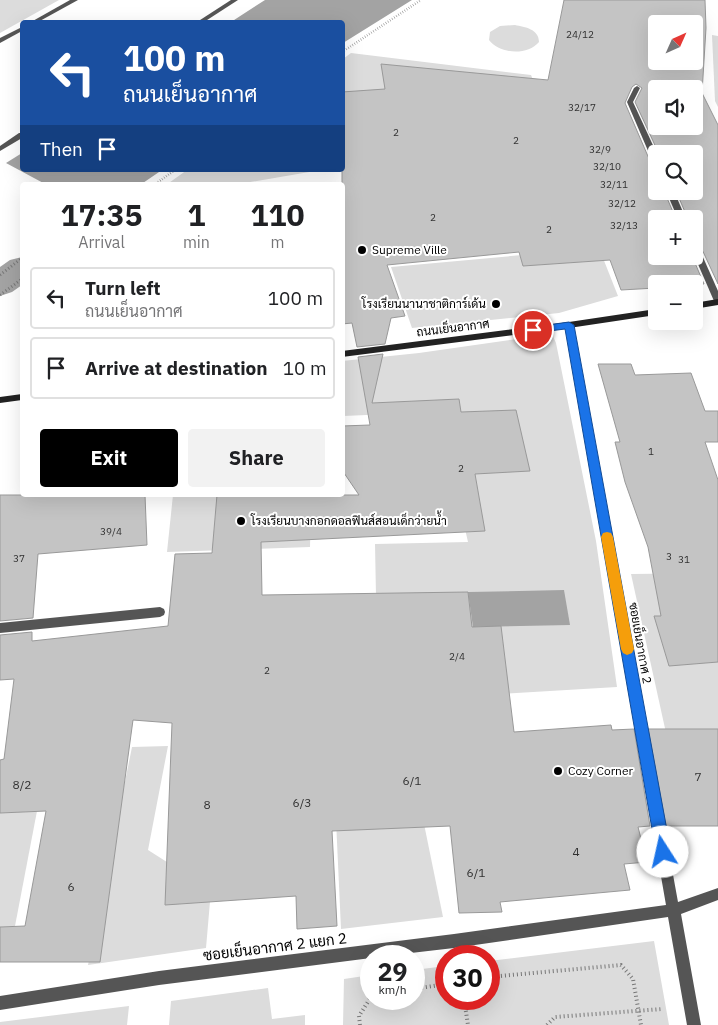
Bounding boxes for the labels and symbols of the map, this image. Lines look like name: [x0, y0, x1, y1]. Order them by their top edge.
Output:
north arrow: [648, 15, 702, 70]
house number: 24/12: [566, 28, 594, 41]
house number: 32/17: [568, 101, 596, 114]
house number: 2: [393, 126, 399, 139]
house number: 2: [513, 134, 519, 147]
house number: 32/9: [589, 143, 611, 156]
house number: 32/10: [593, 160, 621, 173]
house number: 32/11: [600, 178, 628, 191]
house number: 32/12: [608, 197, 636, 210]
house number: 2: [430, 211, 436, 224]
house number: 32/13: [610, 219, 638, 232]
house number: 2: [546, 223, 552, 236]
place label: Supreme Ville: [372, 242, 447, 257]
marker: Supreme Ville: [356, 244, 368, 256]
place label: โรงเรียนนานาชาติการ์เด้น: [361, 296, 486, 311]
marker: โรงเรียนนานาชาติการ์เด้น: [490, 298, 502, 310]
pin: [512, 309, 554, 351]
street label: ถนนเย็นอากาศ: [416, 315, 490, 339]
house number: 1: [648, 445, 654, 458]
house number: 2: [458, 462, 464, 475]
place label: โรงเรียนบางกอกดอลฟินส์สอนเด็กว่ายน้ำ: [250, 510, 447, 528]
marker: โรงเรียนบางกอกดอลฟินส์สอนเด็กว่ายน้ำ: [235, 515, 247, 527]
house number: 39/4: [100, 525, 122, 538]
house number: 3: [666, 550, 672, 563]
house number: 37: [13, 552, 25, 565]
house number: 31: [678, 553, 690, 566]
street label: ซอยเย็นอากาศ 2: [626, 601, 656, 685]
house number: 2/4: [449, 650, 465, 663]
house number: 2: [264, 664, 270, 677]
place label: Cozy Corner: [568, 763, 633, 778]
marker: Cozy Corner: [552, 765, 564, 777]
house number: 7: [694, 769, 702, 784]
house number: 6/1: [403, 773, 422, 788]
house number: 8/2: [13, 777, 32, 792]
house number: 6/3: [293, 795, 312, 810]
house number: 8: [203, 797, 211, 812]
position arrow: [636, 825, 688, 877]
house number: 4: [572, 844, 580, 859]
house number: 6/1: [467, 865, 486, 880]
house number: 6: [67, 879, 75, 894]
street label: ซอยเย็นอากาศ 2 แยก 2: [202, 927, 348, 965]
speed limit sign: 30: [435, 945, 500, 1010]

